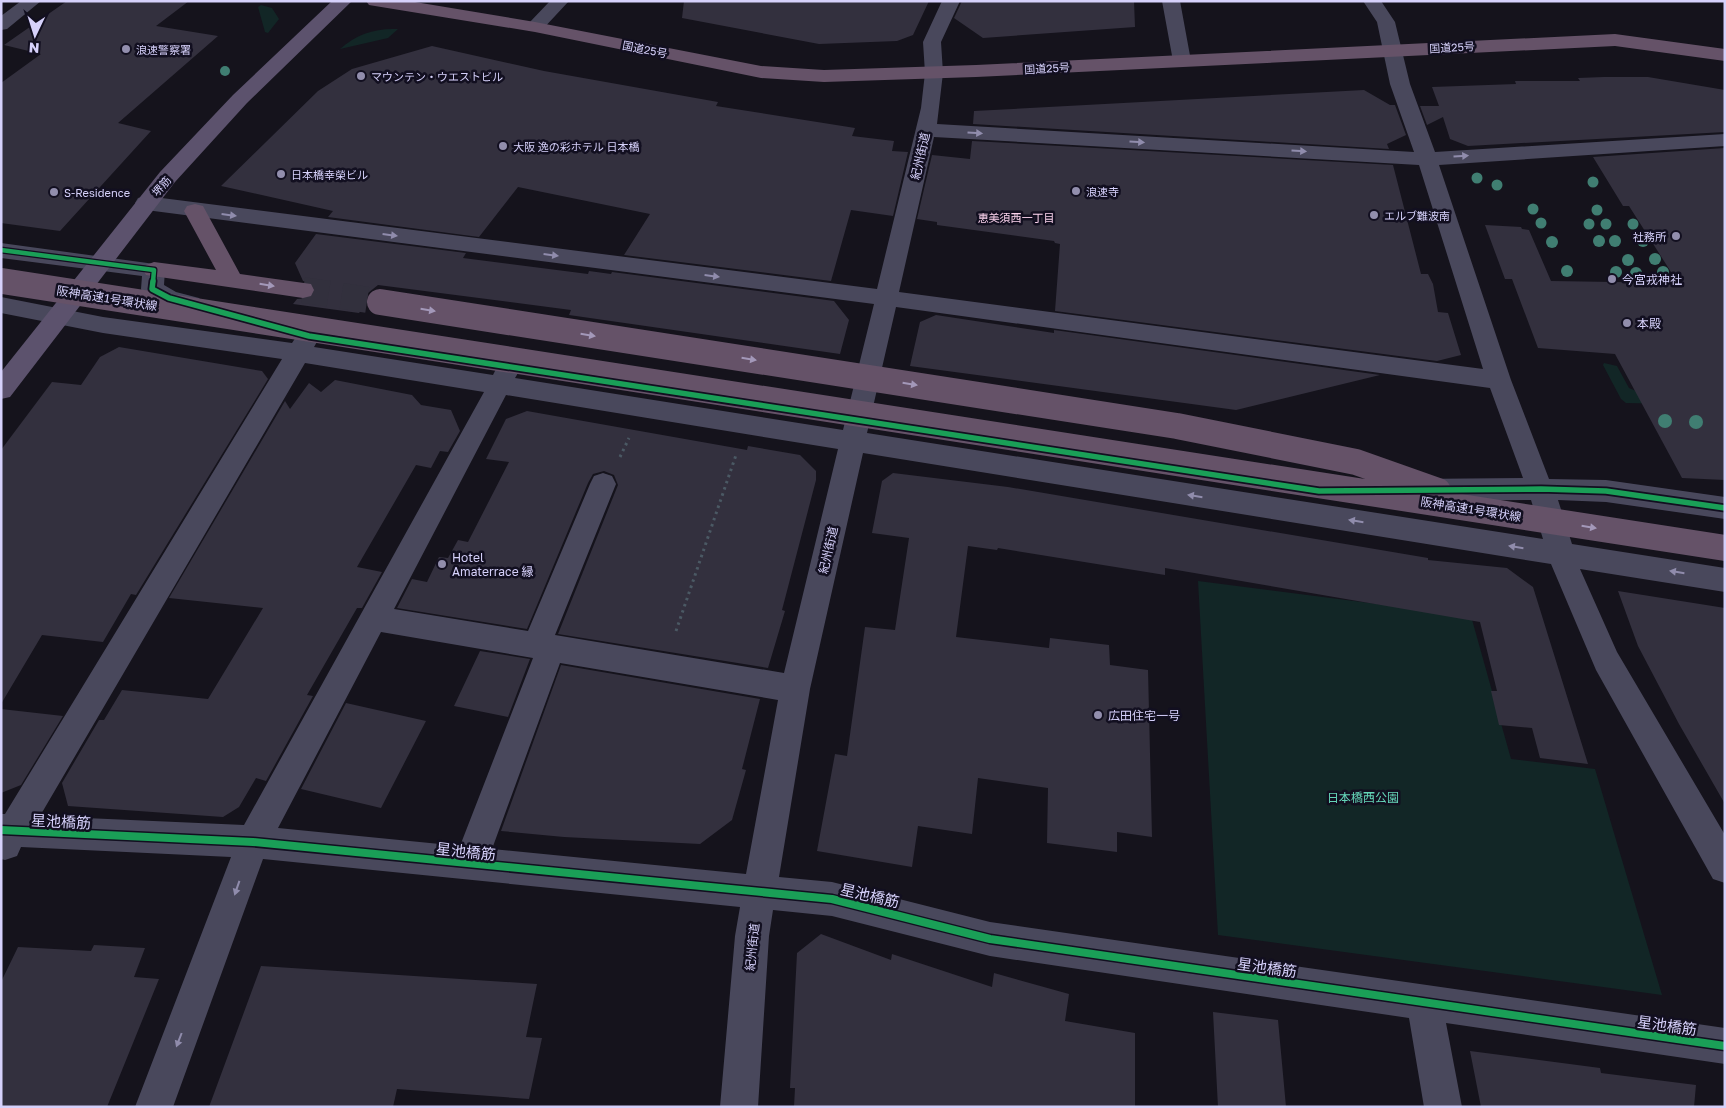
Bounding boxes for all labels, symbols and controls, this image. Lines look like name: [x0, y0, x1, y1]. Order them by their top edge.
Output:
north arrow: [10, 10, 60, 60]
street label: 国道25号: [621, 38, 669, 60]
street label: 国道25号: [1429, 39, 1475, 55]
text: N: [28, 40, 40, 57]
marker: 浪速警察署: [120, 43, 132, 55]
place label: 浪速警察署: [136, 43, 191, 56]
street label: 国道25号: [1024, 60, 1070, 76]
marker: マウンテン・ウエストビル: [355, 70, 367, 82]
place label: マウンテン・ウエストビル: [371, 70, 503, 83]
one-way arrow: [967, 129, 983, 137]
street label: 紀州街道: [907, 131, 933, 181]
one-way arrow: [1129, 139, 1145, 147]
marker: 大阪 逸の彩ホテル 日本橋: [497, 140, 509, 152]
place label: 大阪 逸の彩ホテル 日本橋: [513, 140, 640, 153]
one-way arrow: [1291, 148, 1307, 156]
one-way arrow: [1454, 152, 1470, 160]
marker: 日本橋幸榮ビル: [275, 168, 287, 180]
place label: 日本橋幸榮ビル: [291, 168, 368, 181]
street label: 堺筋: [149, 173, 173, 199]
marker: 浪速寺: [1070, 185, 1082, 197]
place label: 浪速寺: [1086, 185, 1119, 198]
marker: S-Residence: [48, 186, 60, 198]
place label: S-Residence: [64, 186, 130, 199]
marker: エルブ難波南: [1368, 209, 1380, 221]
place label: エルブ難波南: [1384, 209, 1450, 222]
one-way arrow: [221, 211, 237, 219]
district label: 恵美須西一丁目: [978, 211, 1055, 224]
place label: 社務所: [1633, 230, 1667, 243]
marker: 社務所: [1670, 230, 1682, 242]
one-way arrow: [382, 231, 398, 239]
one-way arrow: [544, 252, 560, 260]
one-way arrow: [705, 272, 721, 280]
place label: 今宮戎神社: [1622, 272, 1682, 287]
marker: 今宮戎神社: [1606, 273, 1618, 285]
one-way arrow: [260, 281, 276, 289]
street label: 阪神高速1号環状線: [56, 283, 158, 313]
one-way arrow: [420, 306, 436, 314]
place label: 本殿: [1637, 316, 1661, 331]
marker: 本殿: [1621, 317, 1633, 329]
one-way arrow: [581, 331, 597, 339]
one-way arrow: [741, 356, 757, 364]
one-way arrow: [902, 381, 918, 389]
one-way arrow: [1187, 491, 1203, 499]
street label: 阪神高速1号環状線: [1420, 494, 1522, 524]
one-way arrow: [1347, 517, 1363, 525]
one-way arrow: [1581, 523, 1597, 531]
street label: 紀州街道: [815, 525, 841, 575]
one-way arrow: [1508, 543, 1524, 551]
place label: Hotel Amaterrace 縁: [452, 550, 534, 579]
marker: Hotel Amaterrace 縁: [436, 558, 448, 570]
one-way arrow: [1668, 568, 1684, 576]
place label: 広田住宅一号: [1108, 708, 1180, 723]
marker: 広田住宅一号: [1092, 709, 1104, 721]
park label: 日本橋西公園: [1327, 790, 1399, 805]
street label: 星池橋筋: [31, 810, 91, 832]
street label: 星池橋筋: [435, 839, 497, 863]
street label: 星池橋筋: [839, 879, 901, 911]
one-way arrow: [233, 881, 241, 896]
street label: 紀州街道: [742, 922, 762, 972]
street label: 星池橋筋: [1236, 954, 1298, 980]
street label: 星池橋筋: [1636, 1012, 1698, 1038]
one-way arrow: [175, 1033, 183, 1047]

